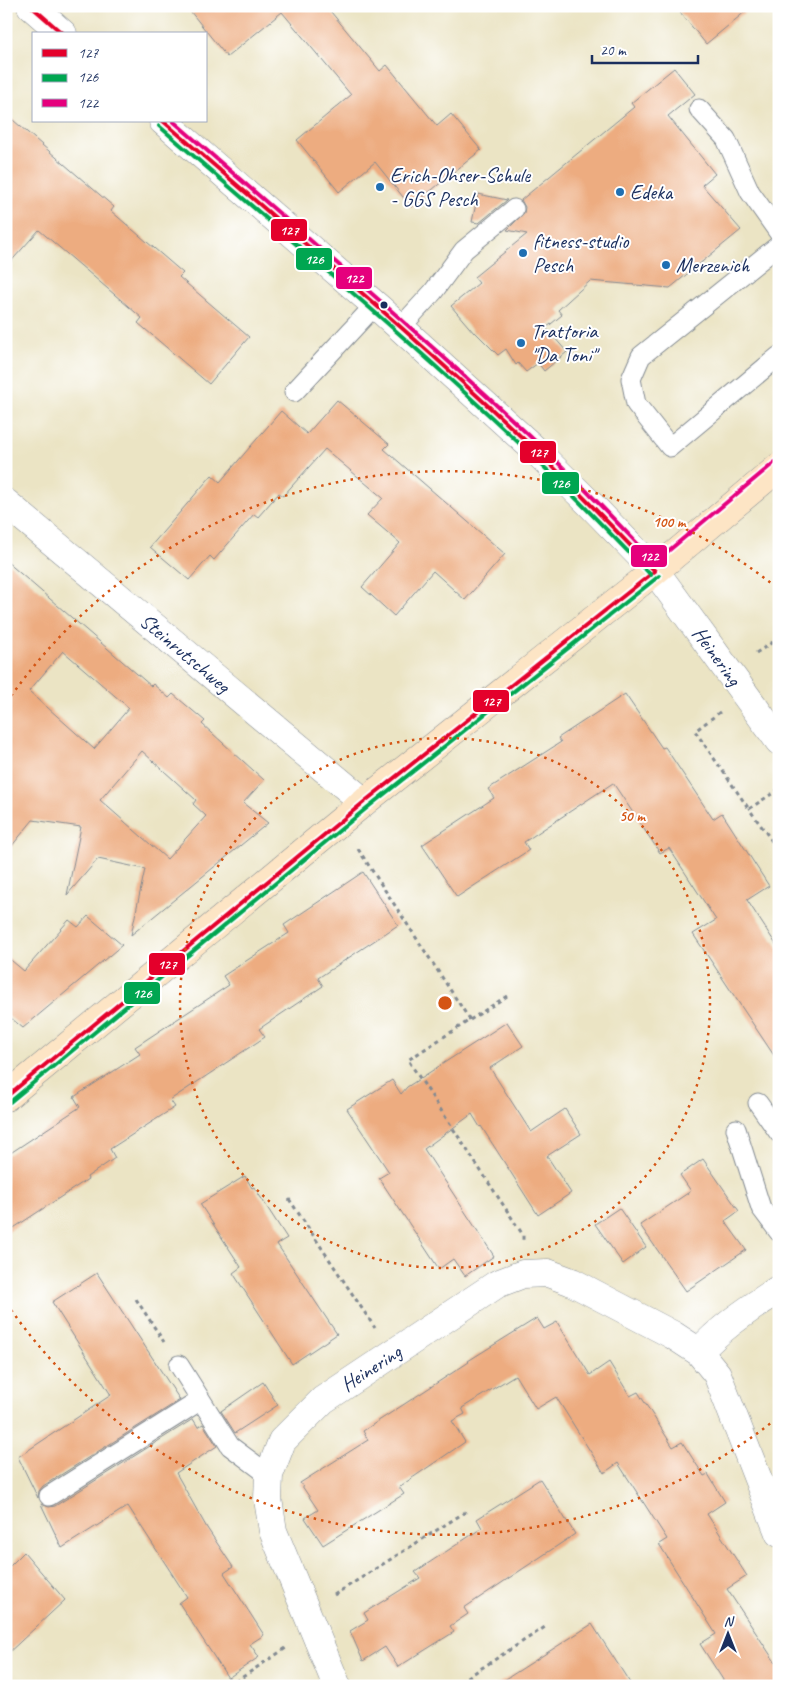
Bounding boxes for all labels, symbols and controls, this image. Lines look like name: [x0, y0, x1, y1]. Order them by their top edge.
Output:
legend: [32, 32, 208, 122]
scale bar: [592, 32, 699, 64]
text: 20 m: [600, 41, 627, 60]
text: 127: [78, 44, 100, 63]
text: 126: [78, 68, 100, 87]
text: 122: [78, 94, 100, 113]
place label: Erich-Ohser-Schule - GGS Pesch: [390, 162, 531, 212]
place label: Edeka: [630, 179, 674, 205]
marker: Erich-Ohser-Schule - GGS Pesch: [374, 181, 386, 193]
marker: Edeka: [614, 186, 626, 198]
line badge: 127: [270, 218, 308, 242]
text: 127: [280, 222, 300, 239]
place label: fitness-studio Pesch: [533, 228, 630, 278]
line badge: 126: [295, 247, 333, 271]
marker: fitness-studio Pesch: [517, 247, 529, 259]
text: 126: [304, 251, 325, 268]
place label: Merzenich: [676, 252, 751, 278]
marker: Merzenich: [660, 259, 672, 271]
line badge: 122: [335, 266, 373, 290]
text: 122: [345, 270, 365, 287]
unlabelled marker: [379, 300, 389, 310]
place label: Trattoria "Da Toni": [531, 318, 600, 368]
marker: Trattoria "Da Toni": [515, 337, 527, 349]
line badge: 127: [519, 440, 557, 464]
text: 127: [529, 444, 549, 461]
line badge: 126: [541, 471, 580, 495]
text: 126: [550, 475, 571, 492]
text: 100 m: [653, 513, 687, 532]
line badge: 122: [630, 544, 668, 568]
text: 122: [640, 548, 660, 565]
street label: Steinrutschweg: [135, 608, 237, 699]
street label: Heinering: [687, 621, 748, 692]
line badge: 127: [472, 689, 510, 713]
text: 127: [482, 693, 502, 710]
text: 50 m: [619, 807, 646, 826]
line badge: 127: [148, 952, 186, 976]
text: 127: [158, 956, 178, 973]
line badge: 126: [123, 981, 161, 1005]
text: 126: [132, 985, 153, 1002]
centre of rings: [436, 994, 454, 1012]
street label: Heinering: [336, 1338, 408, 1397]
north arrow: [702, 1610, 752, 1660]
text: N: [724, 1613, 735, 1630]

